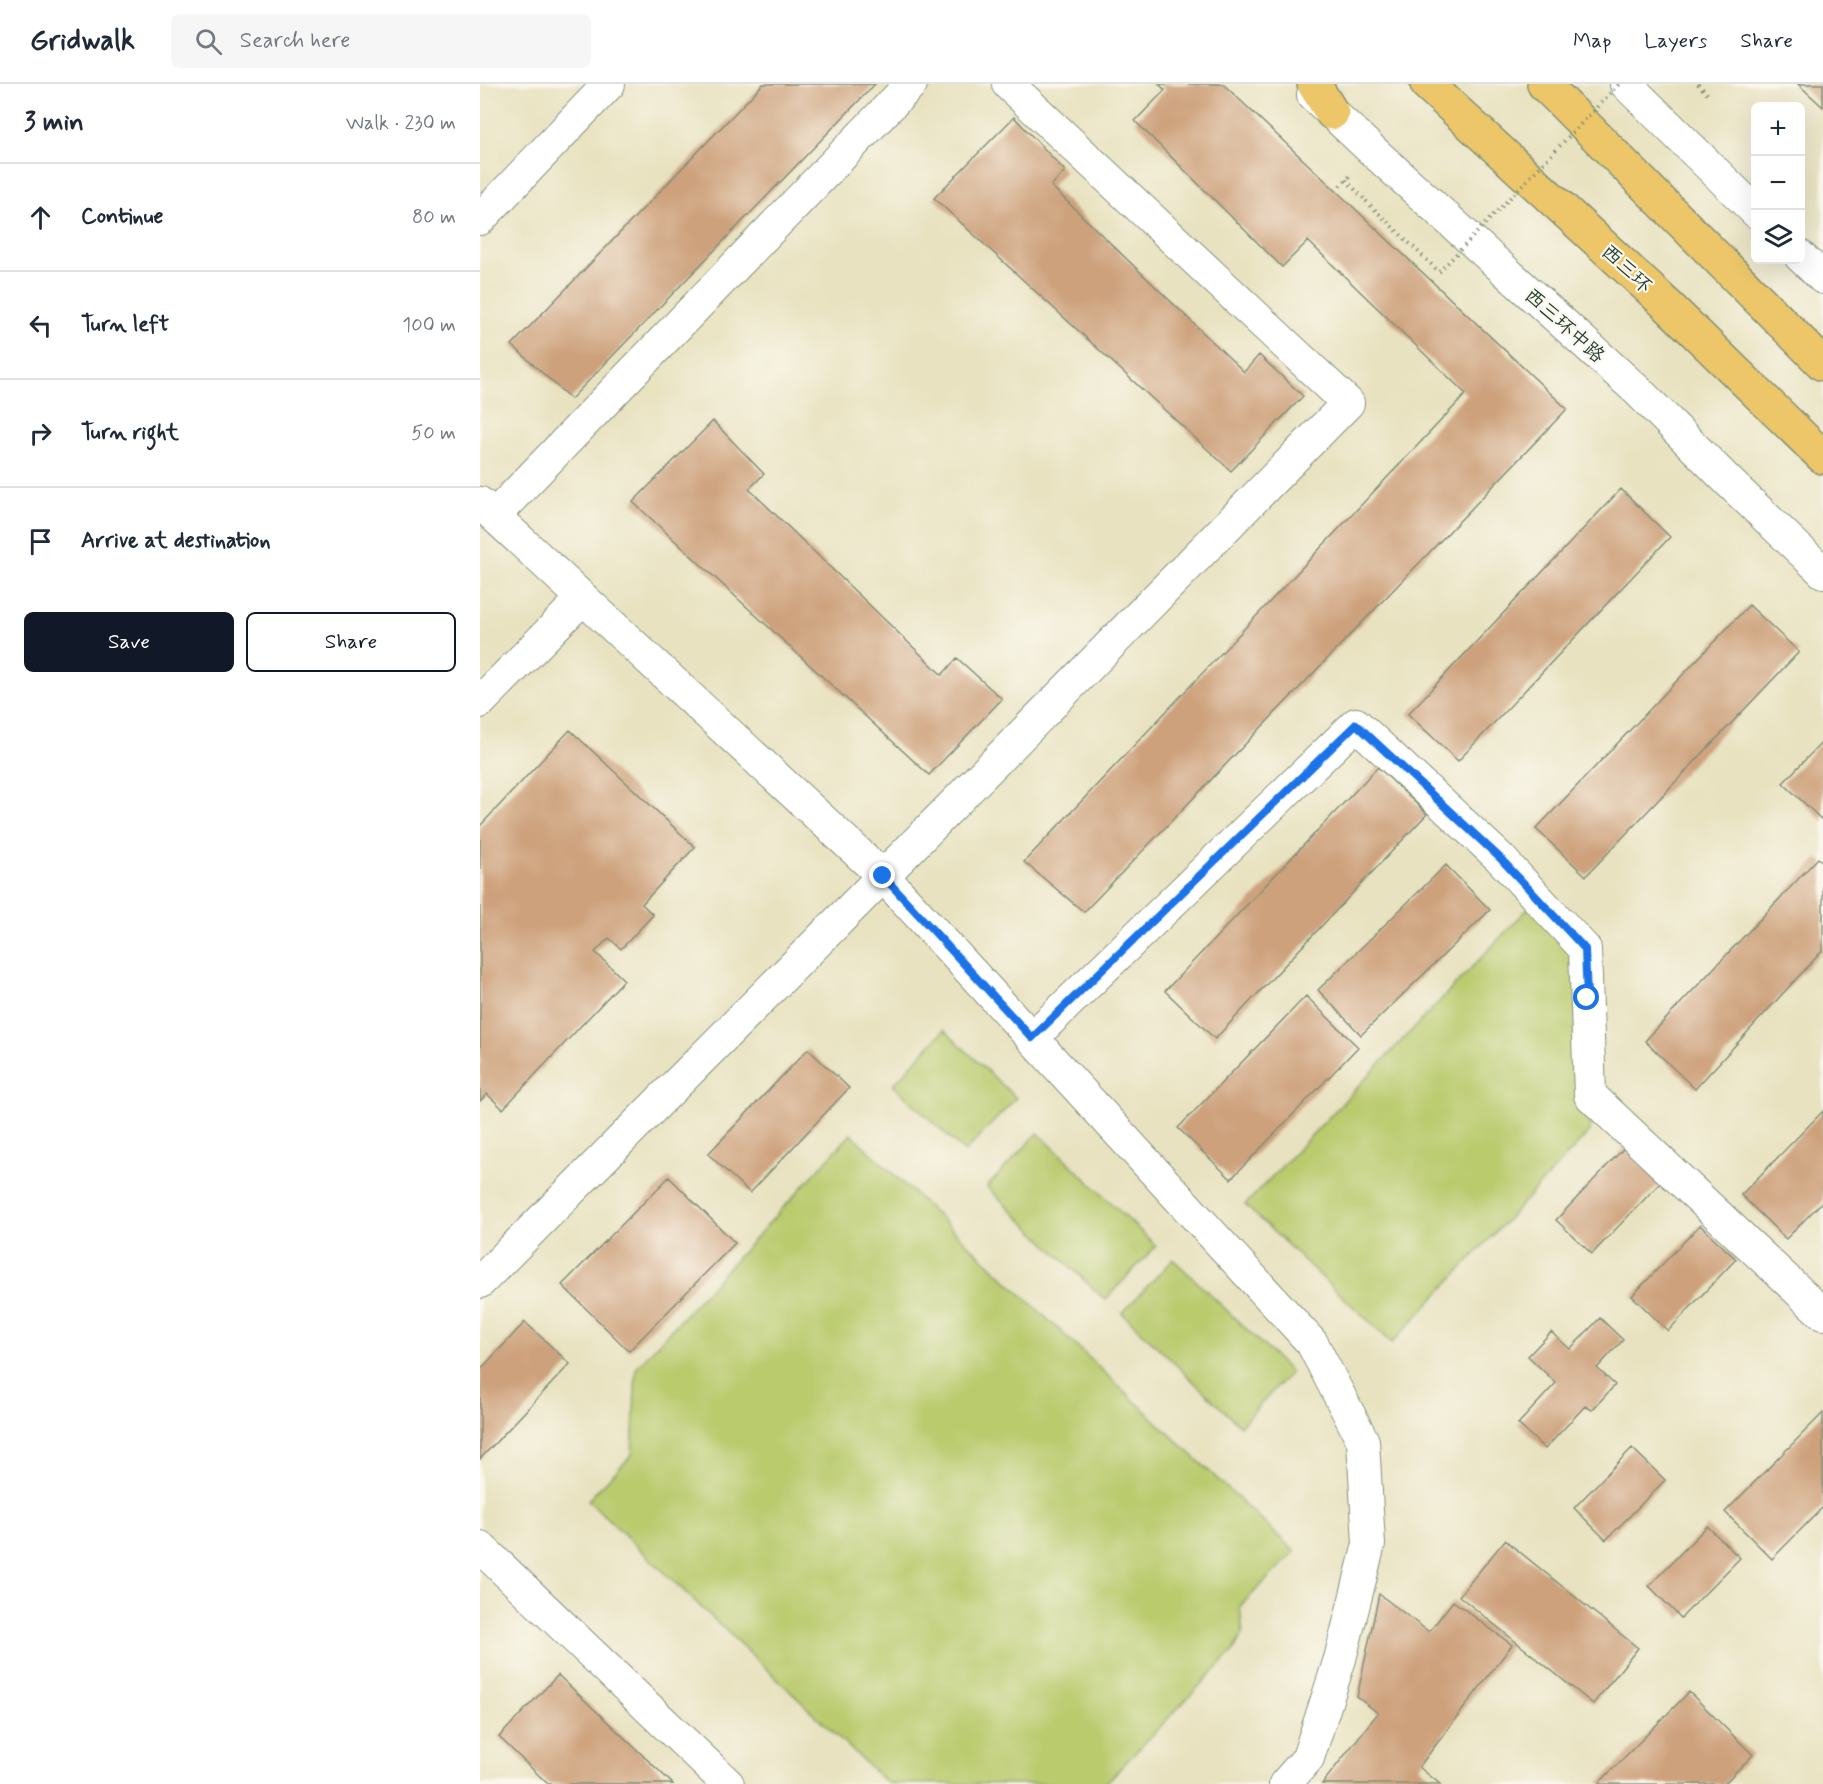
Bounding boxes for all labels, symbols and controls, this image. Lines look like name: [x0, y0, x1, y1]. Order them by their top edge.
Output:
search box: [171, 14, 591, 68]
text: Gridwalk: [30, 23, 135, 60]
icon: search: [192, 25, 225, 58]
text: Search here: [240, 27, 351, 55]
text: Map: [1573, 27, 1611, 55]
text: Layers: [1644, 27, 1707, 55]
text: Share: [1740, 27, 1793, 55]
map controls: [1751, 102, 1805, 264]
button: +: [1751, 102, 1805, 156]
text: 3 min: [24, 106, 84, 140]
text: Walk · 230 m: [346, 110, 456, 137]
button: −: [1751, 156, 1805, 210]
icon: ahead: [24, 201, 57, 234]
text: Continue: [81, 203, 163, 231]
text: 80 m: [412, 204, 456, 231]
button: layers: [1751, 210, 1805, 264]
street label: 西三环: [1595, 239, 1657, 299]
street label: 西三环中路: [1518, 283, 1611, 370]
icon: left: [24, 309, 57, 342]
text: Turn left: [81, 311, 169, 339]
text: 100 m: [402, 312, 456, 339]
icon: right: [24, 417, 57, 450]
text: Turn right: [81, 419, 179, 447]
text: 50 m: [411, 420, 456, 447]
icon: arrive: [24, 525, 57, 558]
text: Arrive at destination: [81, 527, 271, 555]
button: Save: [24, 612, 234, 672]
button: Share: [246, 612, 456, 672]
route end: [869, 862, 895, 888]
route start: [1573, 984, 1599, 1010]

